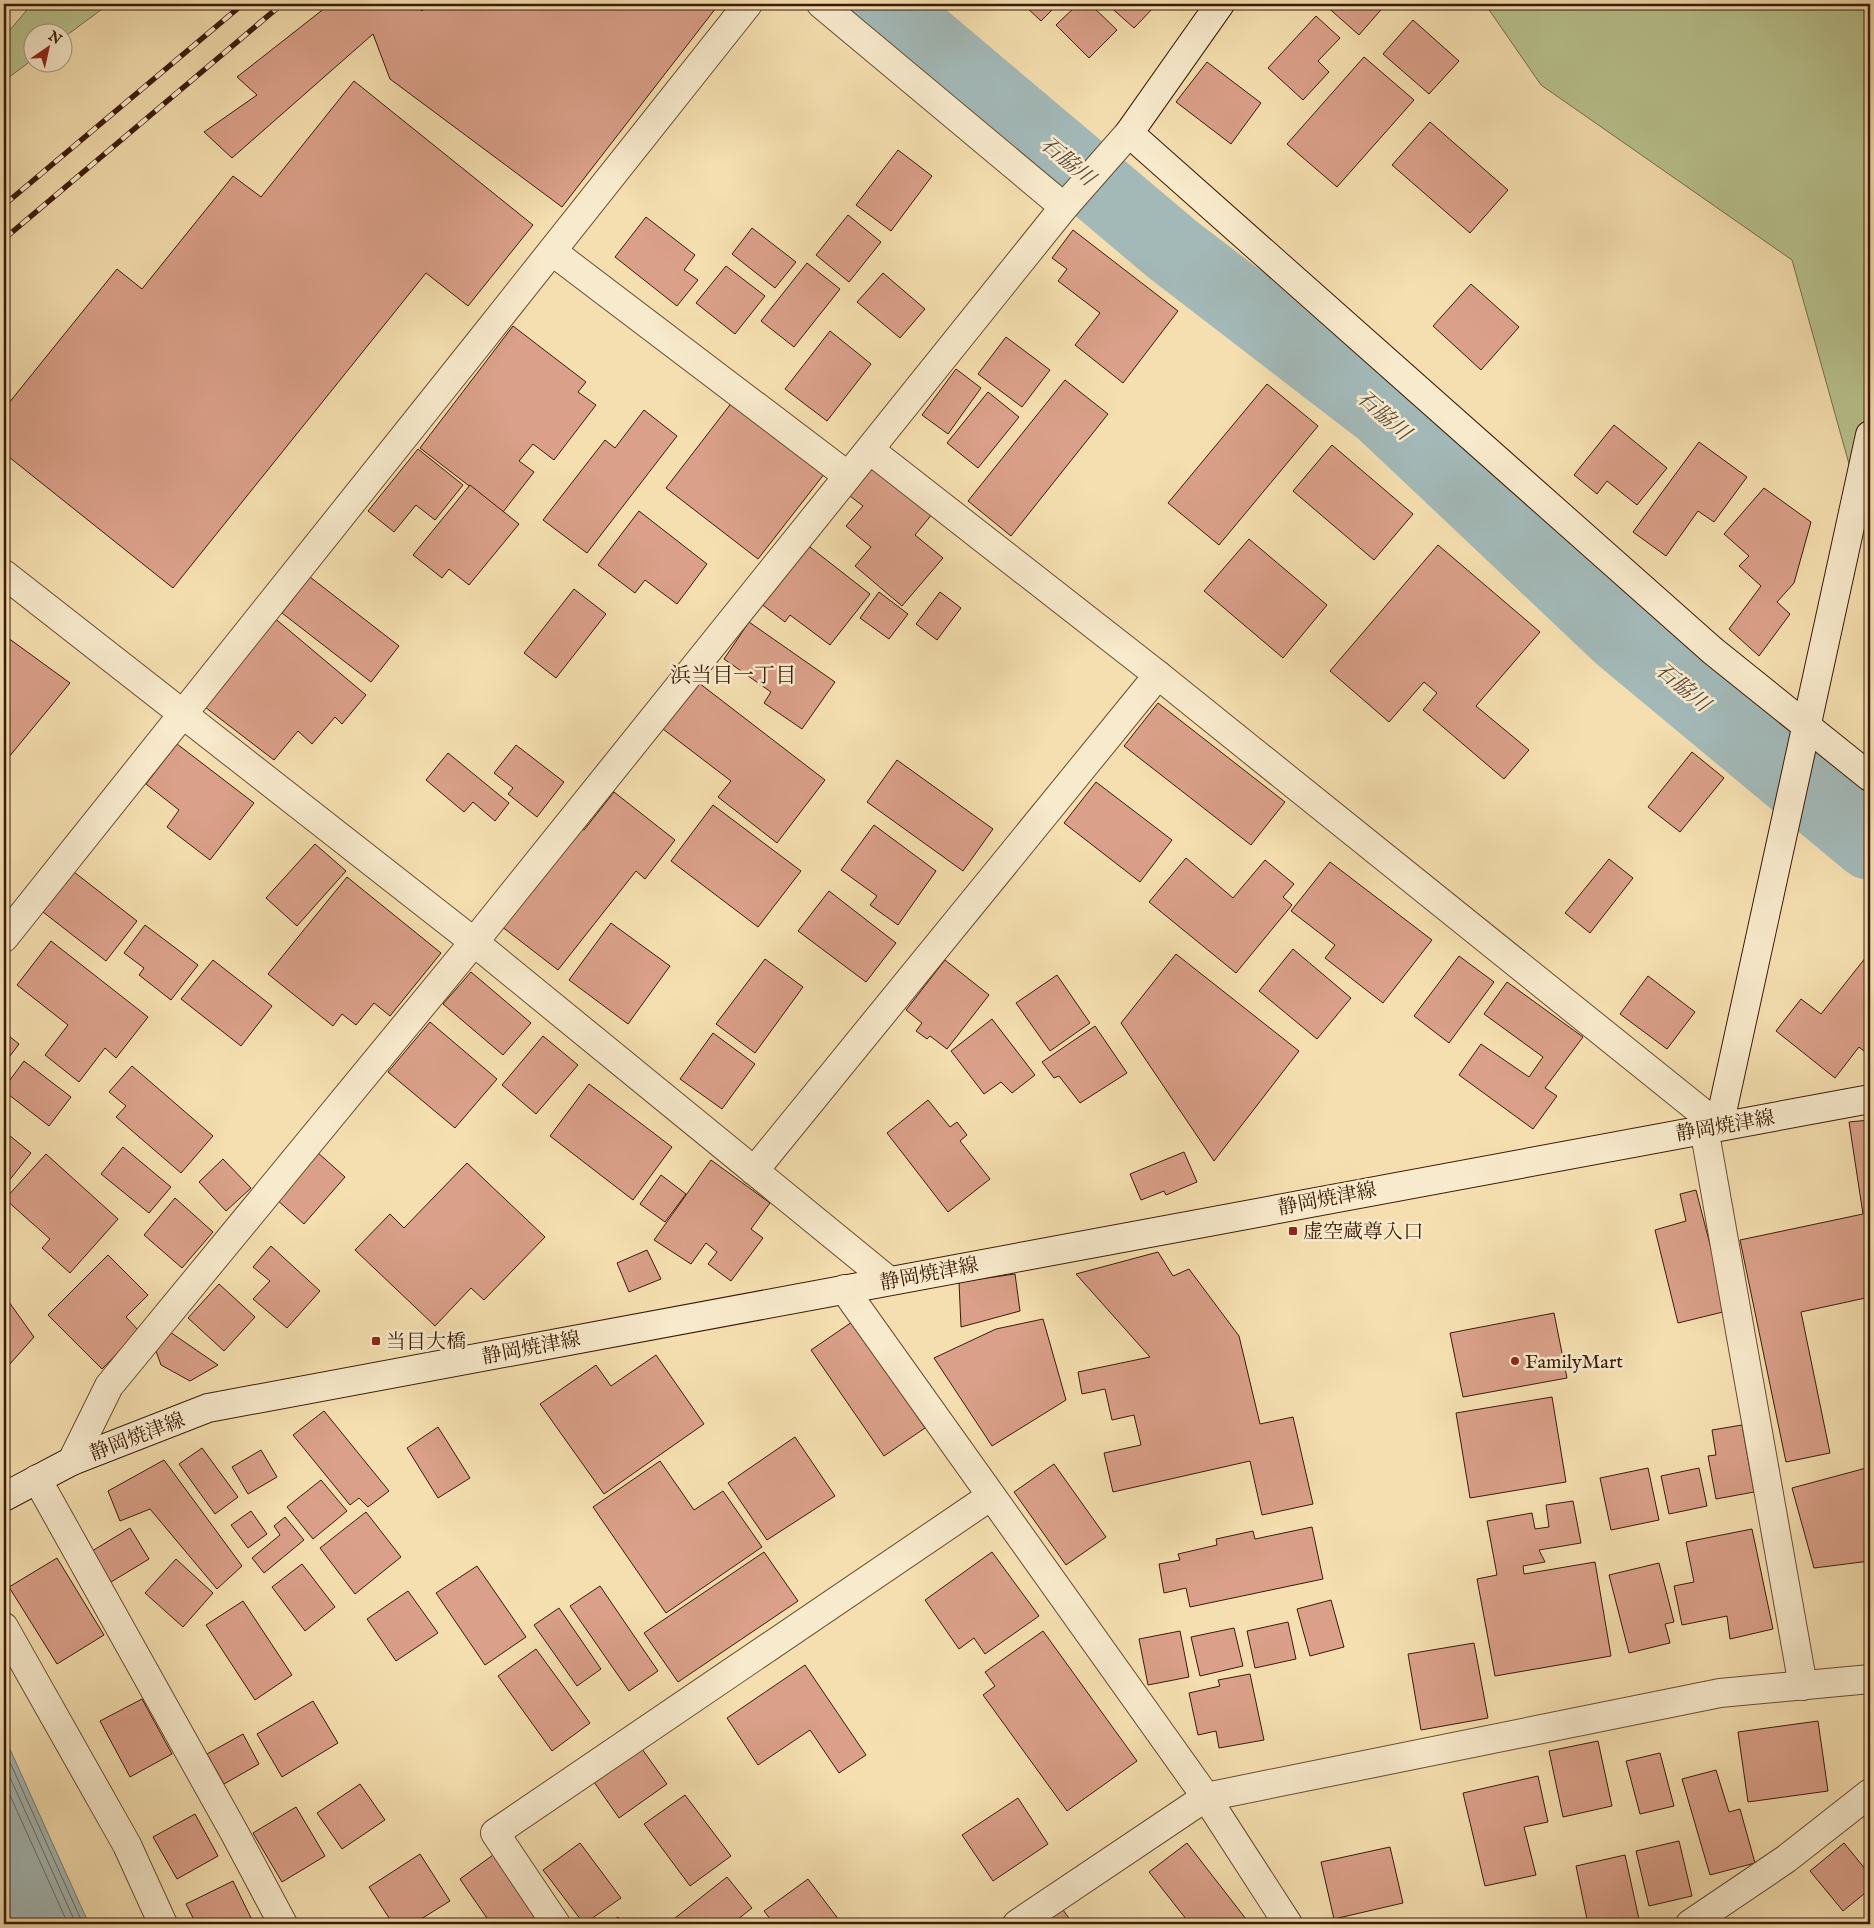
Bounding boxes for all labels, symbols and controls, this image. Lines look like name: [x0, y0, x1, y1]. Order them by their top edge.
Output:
north arrow: [22, 22, 72, 72]
text: N: [44, 27, 65, 49]
water label: 石脇川: [1034, 132, 1101, 194]
water label: 石脇川: [1350, 385, 1417, 448]
water label: 石脇川: [1649, 658, 1716, 720]
district label: 浜当目一丁目: [670, 663, 796, 690]
street label: 静岡焼津線: [1674, 1105, 1777, 1147]
street label: 静岡焼津線: [1276, 1178, 1379, 1221]
place label: 虚空蔵尊入口: [1303, 1220, 1423, 1245]
marker: 虚空蔵尊入口: [1287, 1225, 1299, 1237]
street label: 静岡焼津線: [878, 1253, 981, 1296]
street label: 静岡焼津線: [480, 1327, 583, 1370]
place label: 当目大橋: [386, 1330, 466, 1355]
marker: 当目大橋: [370, 1335, 382, 1347]
place label: FamilyMart: [1525, 1350, 1623, 1375]
marker: FamilyMart: [1509, 1355, 1521, 1367]
street label: 静岡焼津線: [86, 1408, 189, 1467]

